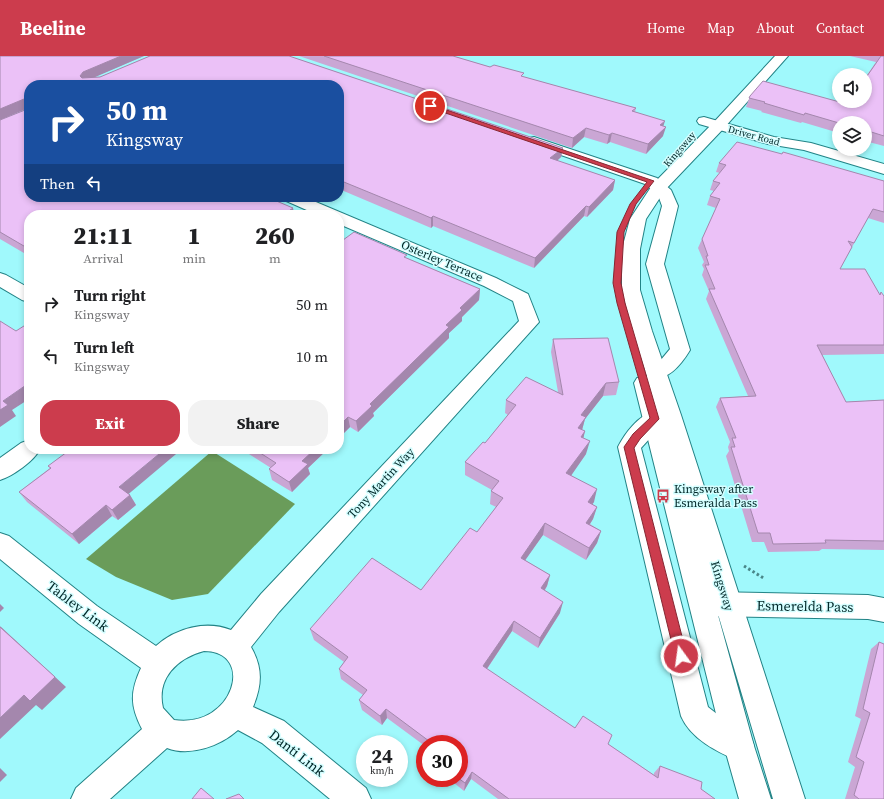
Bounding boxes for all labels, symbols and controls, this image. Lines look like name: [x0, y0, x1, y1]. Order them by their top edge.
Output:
text: Beeline: [20, 15, 86, 41]
text: Home: [647, 18, 685, 38]
text: Map: [707, 18, 734, 38]
text: About: [756, 18, 794, 38]
text: Contact: [816, 18, 864, 38]
map controls: [832, 68, 872, 156]
button: sound: [832, 68, 872, 108]
pin: [413, 89, 447, 123]
text: 50 m: [106, 91, 168, 129]
icon: arrive: [419, 95, 441, 117]
icon: right: [40, 96, 92, 148]
button: layers: [832, 116, 872, 156]
street label: Driver Road: [726, 122, 782, 149]
text: Kingsway: [106, 127, 183, 152]
street label: Kingsway: [660, 128, 699, 170]
icon: left: [83, 172, 105, 194]
text: Then: [40, 173, 75, 194]
text: 21:11: [73, 219, 133, 252]
text: 1: [188, 219, 201, 252]
text: 260: [255, 219, 295, 252]
street label: Osterley Terrace: [399, 237, 485, 285]
text: Arrival: [83, 250, 123, 267]
text: min: [182, 250, 206, 267]
text: m: [269, 250, 281, 267]
text: Turn right: [74, 285, 146, 306]
icon: right: [40, 293, 62, 315]
text: 50 m: [296, 294, 328, 315]
text: Kingsway: [74, 306, 130, 323]
text: Turn left: [74, 337, 134, 358]
icon: left: [40, 345, 62, 367]
text: 10 m: [296, 346, 328, 367]
text: Kingsway: [74, 358, 130, 375]
button: Exit: [40, 400, 180, 446]
button: Share: [188, 400, 328, 446]
street label: Tony Martin Way: [344, 444, 418, 522]
place label: Kingsway after Esmeralda Pass: [674, 481, 757, 511]
bus stop icon: Kingsway after Esmeralda Pass: [655, 488, 671, 504]
street label: Kingsway: [707, 559, 737, 614]
street label: Tabley Link: [43, 576, 114, 636]
street label: Esmerelda Pass: [756, 595, 854, 617]
position arrow: [660, 635, 702, 677]
street label: Danti Link: [265, 725, 329, 781]
speed limit sign: 30: [416, 735, 468, 787]
text: 24: [371, 742, 393, 770]
text: km/h: [370, 764, 394, 777]

